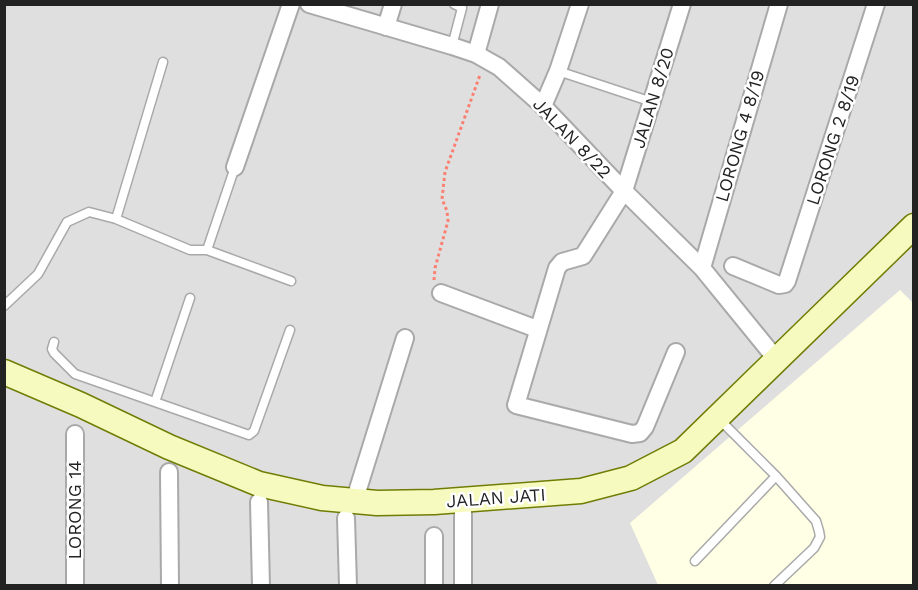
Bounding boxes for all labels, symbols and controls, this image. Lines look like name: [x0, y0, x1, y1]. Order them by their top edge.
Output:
street label: JALAN 8/20: [627, 45, 678, 151]
street label: LORONG 4 8/19: [711, 68, 768, 204]
street label: LORONG 2 8/19: [802, 72, 863, 207]
street label: JALAN 8/22: [529, 93, 616, 182]
street label: LORONG 14: [64, 460, 85, 560]
street label: JALAN JATI: [446, 484, 546, 511]

